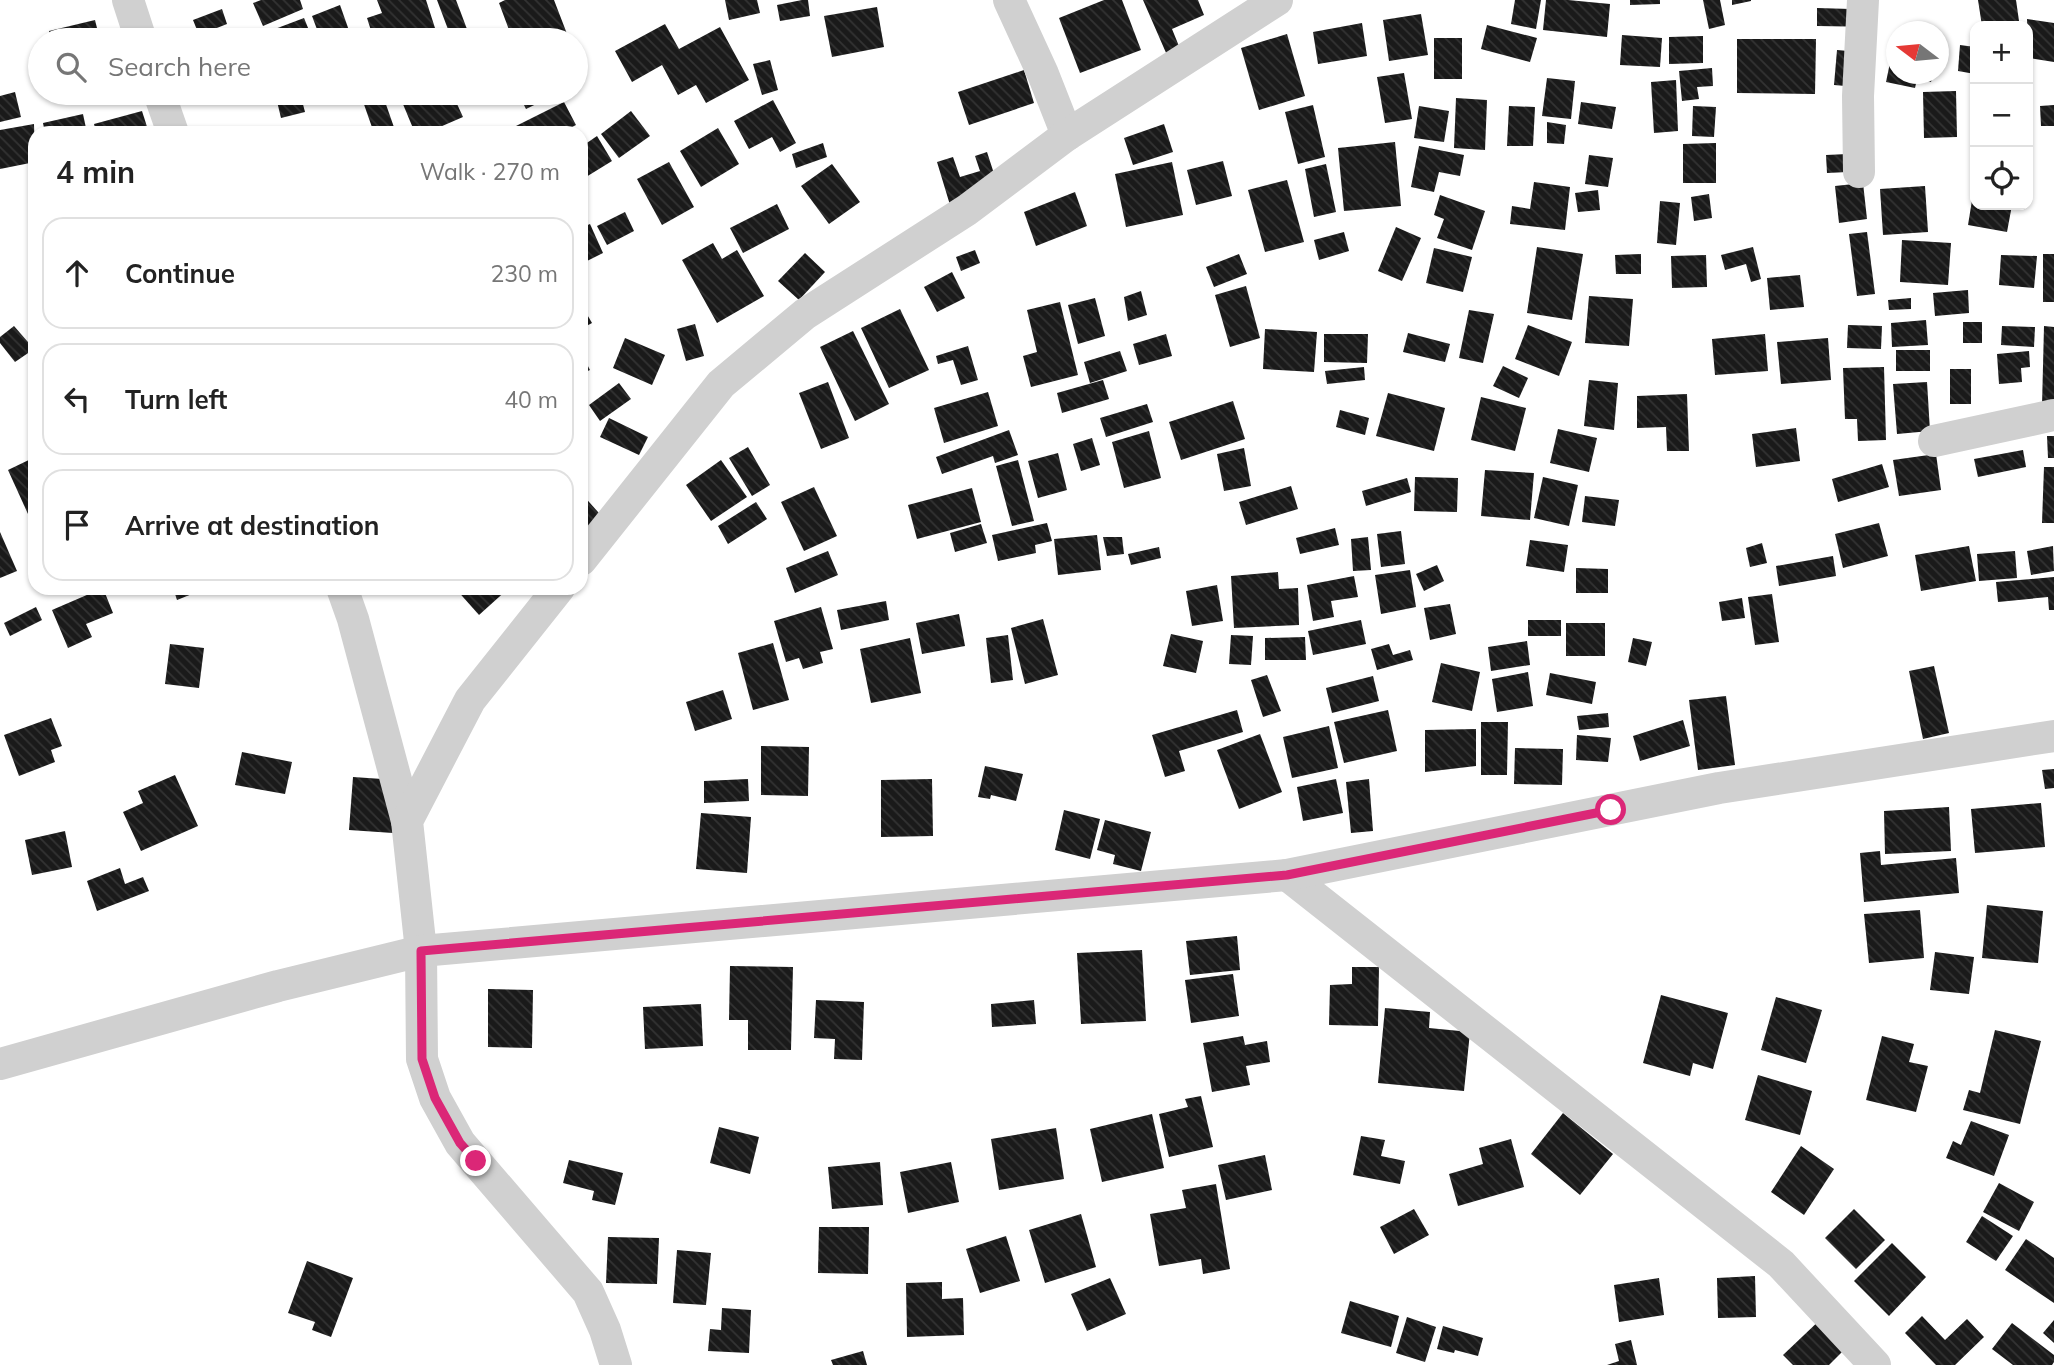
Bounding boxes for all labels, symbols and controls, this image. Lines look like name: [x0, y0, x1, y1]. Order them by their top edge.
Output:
north arrow: [1886, 21, 1949, 84]
map controls: [1970, 21, 2033, 210]
button: +: [1970, 21, 2033, 84]
search box: [28, 28, 588, 105]
icon: search: [52, 48, 90, 86]
text: Search here: [108, 50, 251, 83]
button: −: [1970, 84, 2033, 147]
button: locate: [1970, 147, 2033, 210]
text: 4 min: [56, 153, 135, 191]
text: Walk · 270 m: [420, 157, 560, 186]
icon: ahead: [58, 254, 96, 292]
text: Continue: [125, 257, 235, 290]
text: 230 m: [490, 259, 558, 288]
icon: left: [58, 380, 96, 418]
text: Turn left: [125, 383, 227, 416]
text: 40 m: [504, 385, 558, 414]
icon: arrive: [58, 506, 96, 544]
text: Arrive at destination: [125, 509, 380, 542]
route start: [1595, 794, 1626, 825]
route end: [460, 1145, 491, 1176]

